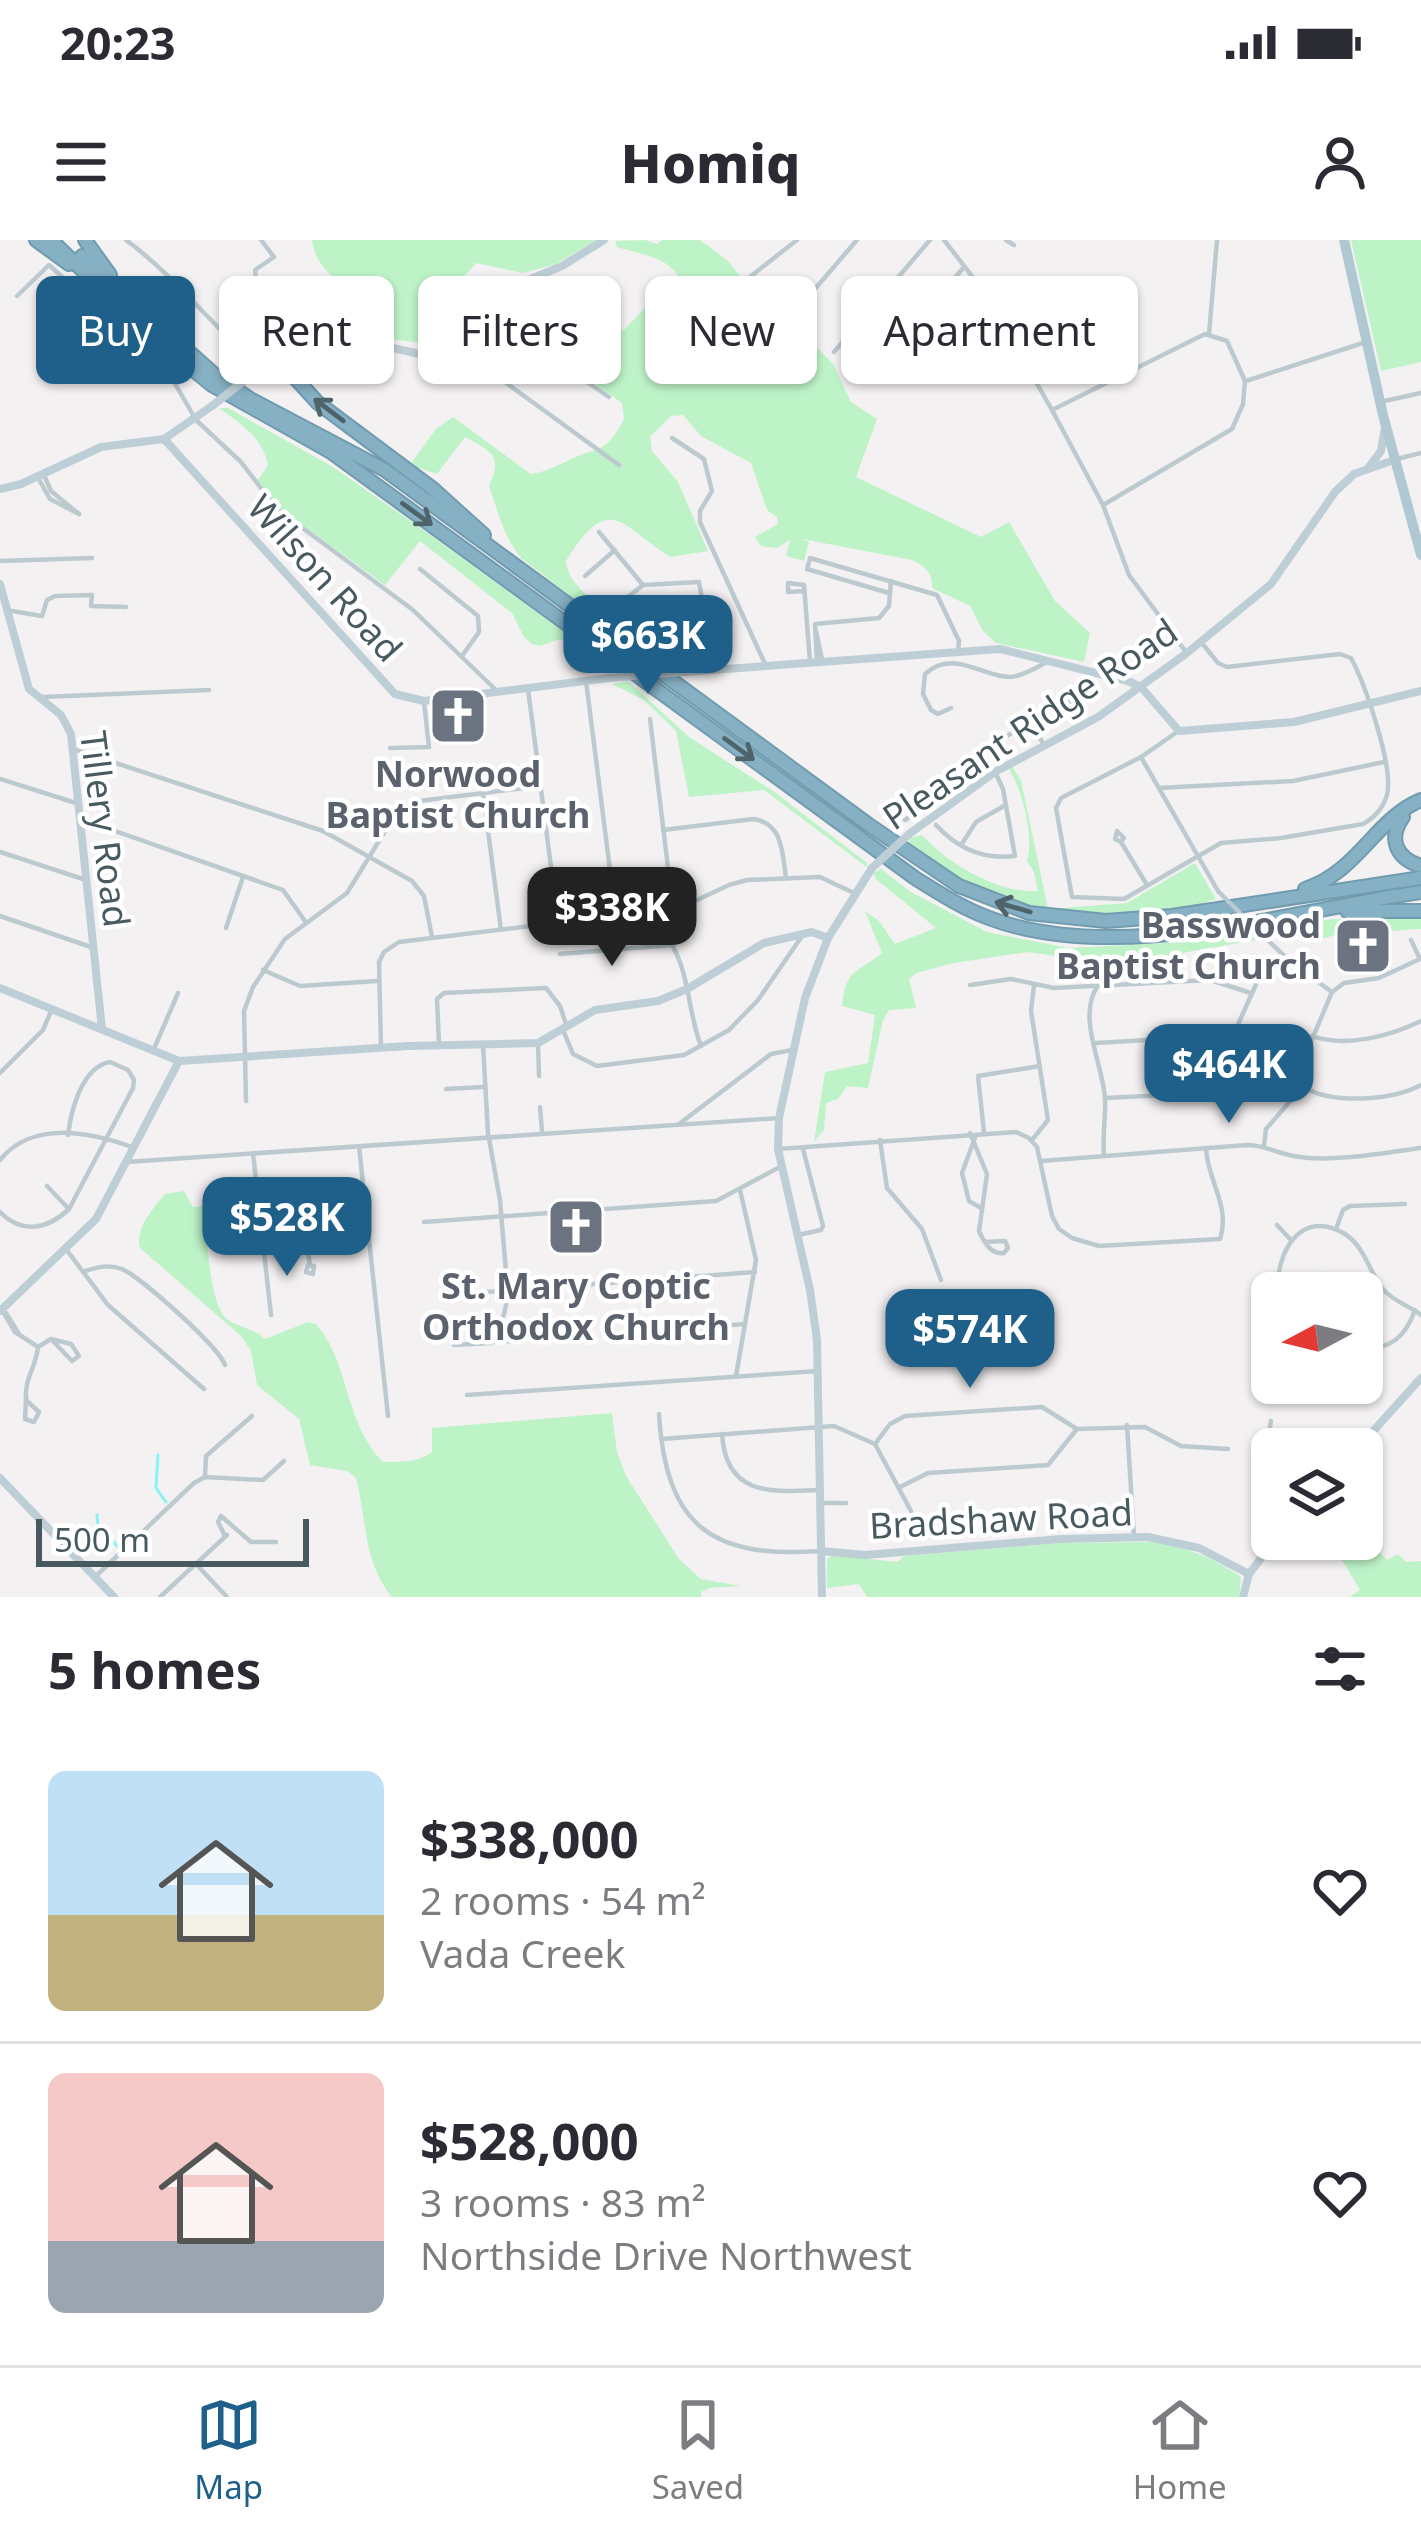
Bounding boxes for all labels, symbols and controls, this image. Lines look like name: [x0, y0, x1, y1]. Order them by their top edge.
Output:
text: 20:23: [60, 12, 176, 73]
text: Homiq: [621, 125, 800, 199]
icon: menu: [48, 129, 114, 195]
icon: person: [1307, 129, 1373, 195]
chip: Buy: [36, 276, 195, 384]
chip: Rent: [219, 276, 394, 384]
chip: Filters: [418, 276, 621, 384]
chip: New: [645, 276, 817, 384]
chip: Apartment: [841, 276, 1138, 384]
one-way arrow: [313, 398, 345, 424]
street label: Wilson Road: [237, 484, 414, 672]
one-way arrow: [400, 500, 432, 526]
pin: $663K: [564, 595, 732, 697]
text: $663K: [590, 607, 706, 660]
street label: Pleasant Ridge Road: [873, 607, 1187, 841]
church icon: Norwood Baptist Church: [427, 685, 489, 747]
street label: Tillery Road: [69, 728, 142, 930]
one-way arrow: [722, 735, 755, 761]
place label: Norwood Baptist Church: [326, 749, 590, 839]
pin: $338K: [528, 867, 696, 969]
text: $338K: [554, 879, 670, 932]
one-way arrow: [995, 895, 1033, 917]
place label: Basswood Baptist Church: [1056, 900, 1321, 990]
church icon: Basswood Baptist Church: [1332, 915, 1394, 977]
pin: $464K: [1145, 1024, 1313, 1126]
text: $464K: [1171, 1036, 1287, 1089]
pin: $528K: [203, 1177, 371, 1279]
text: $528K: [229, 1189, 345, 1242]
church icon: St. Mary Coptic Orthodox Church: [545, 1196, 607, 1258]
place label: St. Mary Coptic Orthodox Church: [422, 1261, 730, 1351]
north arrow: [1251, 1272, 1383, 1404]
map controls: [1251, 1272, 1383, 1560]
pin: $574K: [886, 1289, 1054, 1391]
text: $574K: [912, 1301, 1028, 1354]
button: layers: [1251, 1428, 1383, 1560]
street label: Bradshaw Road: [868, 1487, 1134, 1550]
scale bar: [36, 1513, 309, 1566]
text: 500 m: [54, 1517, 150, 1562]
text: 5 homes: [48, 1634, 261, 1704]
icon: filters: [1307, 1636, 1373, 1702]
text: $338,000: [420, 1803, 639, 1873]
icon: home: [144, 1819, 288, 1963]
icon: heart: [1307, 1858, 1373, 1924]
text: 2 rooms · 54 m²: [420, 1873, 706, 1926]
text: Vada Creek: [420, 1926, 625, 1979]
text: $528,000: [420, 2105, 639, 2175]
icon: home: [144, 2121, 288, 2265]
icon: heart: [1307, 2160, 1373, 2226]
text: 3 rooms · 83 m²: [420, 2175, 706, 2228]
text: Northside Drive Northwest: [420, 2228, 912, 2281]
tab: Map: [194, 2392, 263, 2509]
tab: Saved: [652, 2392, 744, 2509]
tab: Home: [1133, 2392, 1227, 2509]

